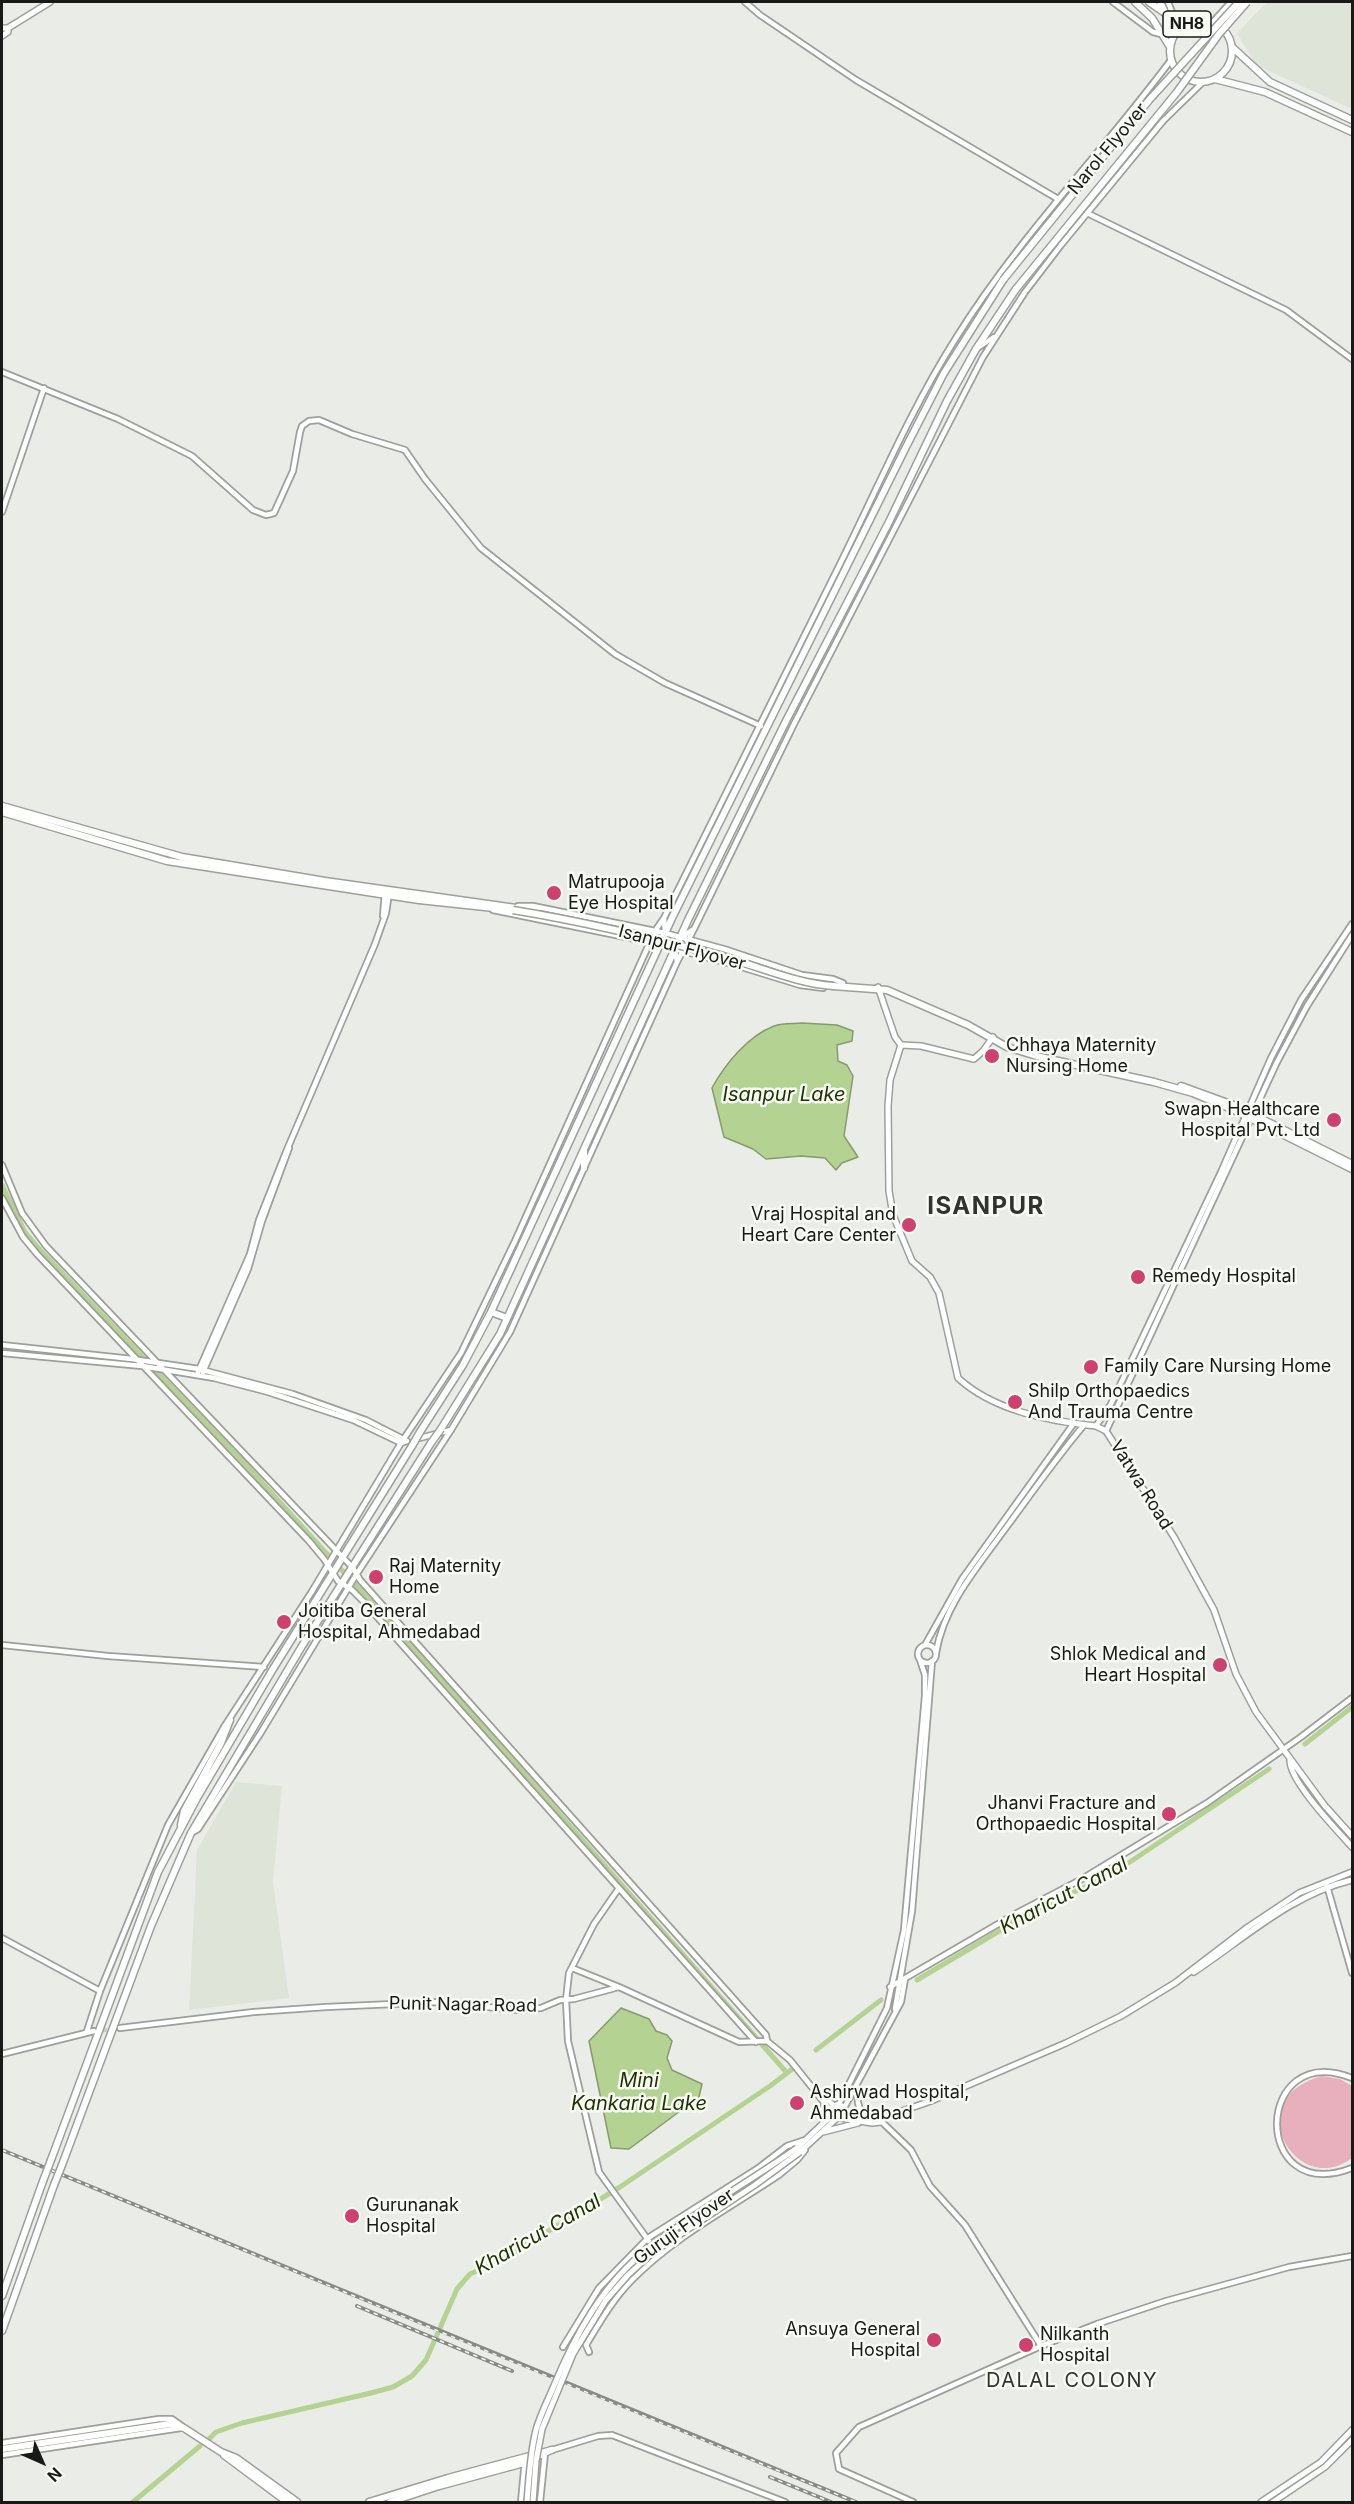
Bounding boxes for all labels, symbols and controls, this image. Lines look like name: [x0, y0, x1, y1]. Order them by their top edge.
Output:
road number: NH8: [1163, 11, 1211, 37]
street label: Narol Flyover: [1064, 99, 1152, 199]
place label: Matrupooja Eye Hospital: [568, 872, 674, 914]
marker: Matrupooja Eye Hospital: [545, 884, 563, 902]
street label: Isanpur Flyover: [616, 921, 748, 975]
place label: Chhaya Maternity Nursing Home: [1006, 1035, 1156, 1078]
marker: Chhaya Maternity Nursing Home: [983, 1047, 1001, 1065]
water label: Isanpur Lake: [723, 1083, 845, 1107]
place label: Swapn Healthcare Hospital Pvt. Ltd: [1164, 1099, 1320, 1142]
marker: Swapn Healthcare Hospital Pvt. Ltd: [1325, 1111, 1343, 1129]
district label: ISANPUR: [927, 1193, 1045, 1221]
place label: Vraj Hospital and Heart Care Center: [741, 1204, 896, 1246]
marker: Vraj Hospital and Heart Care Center: [900, 1216, 918, 1234]
place label: Remedy Hospital: [1152, 1266, 1296, 1288]
marker: Remedy Hospital: [1129, 1268, 1147, 1286]
place label: Family Care Nursing Home: [1104, 1356, 1331, 1378]
marker: Family Care Nursing Home: [1082, 1358, 1100, 1376]
place label: Shilp Orthopaedics And Trauma Centre: [1028, 1381, 1193, 1424]
marker: Shilp Orthopaedics And Trauma Centre: [1006, 1393, 1024, 1411]
street label: Vatwa Road: [1105, 1436, 1177, 1534]
place label: Raj Maternity Home: [389, 1556, 501, 1598]
marker: Raj Maternity Home: [367, 1568, 385, 1586]
place label: Joitiba General Hospital, Ahmedabad: [298, 1601, 481, 1644]
marker: Joitiba General Hospital, Ahmedabad: [275, 1613, 293, 1631]
place label: Shlok Medical and Heart Hospital: [1050, 1644, 1206, 1686]
marker: Shlok Medical and Heart Hospital: [1211, 1656, 1229, 1674]
place label: Jhanvi Fracture and Orthopaedic Hospital: [976, 1793, 1156, 1836]
marker: Jhanvi Fracture and Orthopaedic Hospital: [1160, 1805, 1178, 1823]
water label: Kharicut Canal: [996, 1852, 1132, 1940]
street label: Punit Nagar Road: [389, 1993, 537, 2017]
water label: Mini Kankaria Lake: [571, 2069, 707, 2116]
place label: Ashirwad Hospital, Ahmedabad: [810, 2082, 969, 2124]
marker: Ashirwad Hospital, Ahmedabad: [788, 2094, 806, 2112]
street label: Guruji Flyover: [630, 2184, 738, 2270]
water label: Kharicut Canal: [471, 2189, 605, 2281]
place label: Gurunanak Hospital: [366, 2195, 459, 2238]
marker: Gurunanak Hospital: [343, 2207, 361, 2225]
place label: Ansuya General Hospital: [785, 2319, 920, 2362]
place label: Nilkanth Hospital: [1040, 2324, 1109, 2366]
marker: Ansuya General Hospital: [925, 2331, 943, 2349]
marker: Nilkanth Hospital: [1017, 2336, 1035, 2354]
district label: DALAL COLONY: [986, 2369, 1158, 2393]
north arrow: [12, 2432, 72, 2492]
text: N: [43, 2463, 66, 2486]

